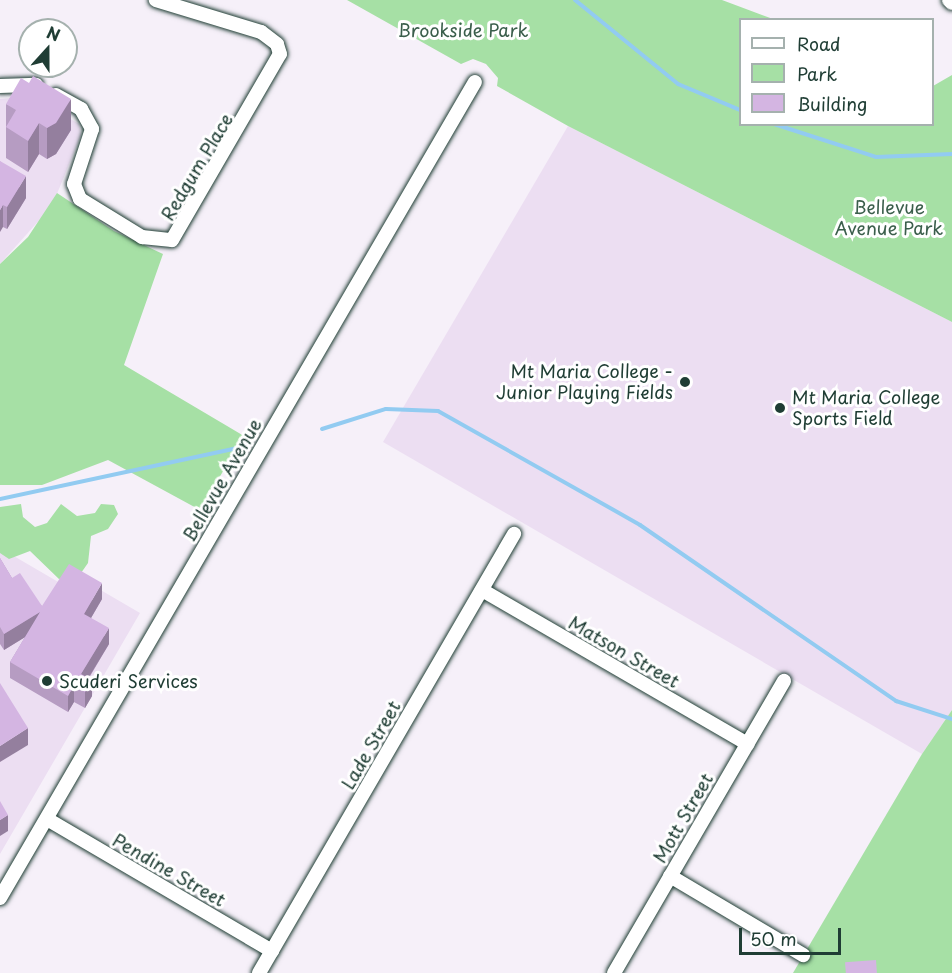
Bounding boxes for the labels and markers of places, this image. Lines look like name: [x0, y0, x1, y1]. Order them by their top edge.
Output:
place label: Mt Maria College - Junior Playing Fields: [494, 361, 673, 404]
marker: Mt Maria College - Junior Playing Fields: [678, 375, 692, 389]
place label: Mt Maria College Sports Field: [792, 387, 942, 430]
marker: Mt Maria College Sports Field: [773, 401, 787, 415]
place label: Scuderi Services: [59, 670, 197, 692]
marker: Scuderi Services: [40, 674, 54, 688]

